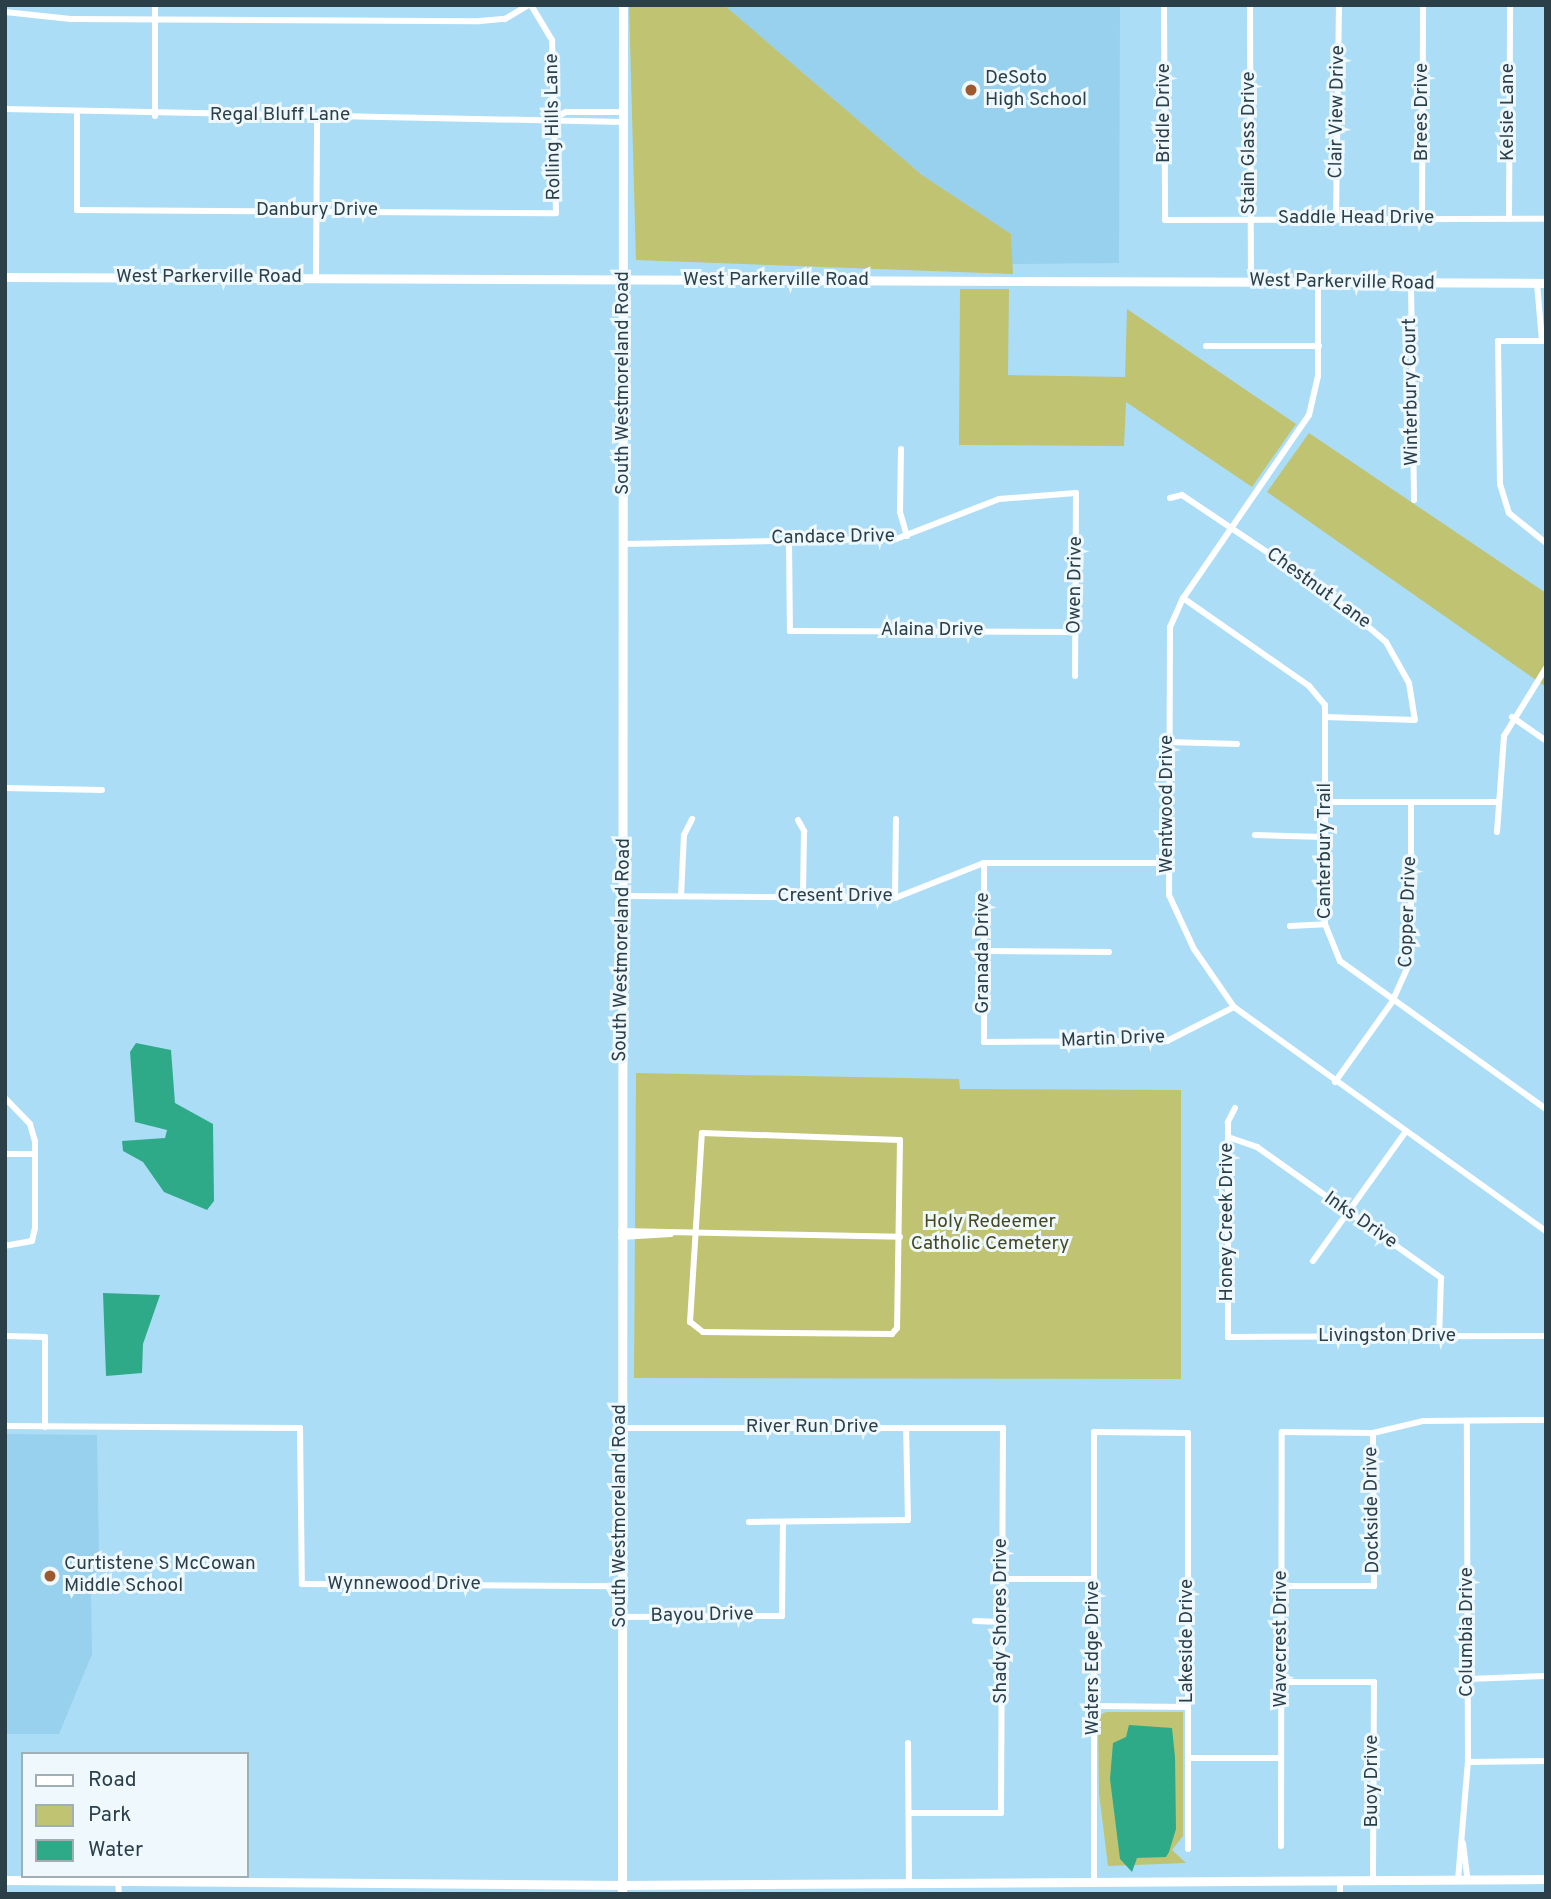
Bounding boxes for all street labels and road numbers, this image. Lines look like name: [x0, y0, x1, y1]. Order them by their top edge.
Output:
street label: Clair View Drive: [1325, 45, 1351, 179]
street label: Rolling Hills Lane: [541, 53, 567, 201]
street label: Bridle Drive: [1154, 63, 1176, 163]
street label: Brees Drive: [1412, 63, 1434, 161]
street label: Kelsie Lane: [1498, 63, 1520, 161]
street label: Stain Glass Drive: [1239, 71, 1261, 215]
street label: Regal Bluff Lane: [210, 105, 350, 127]
street label: Danbury Drive: [256, 200, 378, 222]
street label: Saddle Head Drive: [1278, 208, 1434, 230]
street label: West Parkerville Road: [116, 267, 302, 289]
street label: West Parkerville Road: [683, 270, 869, 292]
street label: West Parkerville Road: [1249, 270, 1435, 296]
street label: South Westmoreland Road: [613, 271, 635, 495]
street label: Winterbury Court: [1399, 318, 1425, 466]
street label: Candace Drive: [771, 526, 895, 550]
street label: Owen Drive: [1064, 536, 1088, 634]
street label: Chestnut Lane: [1261, 543, 1375, 635]
street label: Alaina Drive: [881, 620, 983, 642]
street label: Wentwood Drive: [1157, 735, 1179, 873]
street label: Canterbury Trail: [1315, 782, 1337, 920]
street label: South Westmoreland Road: [610, 838, 636, 1062]
street label: Copper Drive: [1396, 856, 1422, 968]
street label: Cresent Drive: [777, 886, 893, 908]
street label: Granada Drive: [973, 892, 995, 1014]
street label: Martin Drive: [1060, 1027, 1166, 1053]
street label: Honey Creek Drive: [1217, 1143, 1239, 1301]
street label: Inks Drive: [1319, 1188, 1401, 1254]
street label: Livingston Drive: [1318, 1326, 1456, 1348]
street label: South Westmoreland Road: [610, 1404, 632, 1628]
street label: River Run Drive: [746, 1417, 878, 1439]
street label: Dockside Drive: [1360, 1446, 1386, 1574]
street label: Shady Shores Drive: [991, 1538, 1013, 1704]
street label: Columbia Drive: [1457, 1567, 1479, 1697]
street label: Wavecrest Drive: [1271, 1570, 1293, 1708]
street label: Wynnewood Drive: [327, 1574, 481, 1596]
street label: Lakeside Drive: [1177, 1579, 1199, 1703]
street label: Waters Edge Drive: [1083, 1581, 1105, 1735]
street label: Bayou Drive: [650, 1604, 754, 1628]
street label: Buoy Drive: [1362, 1734, 1384, 1828]

